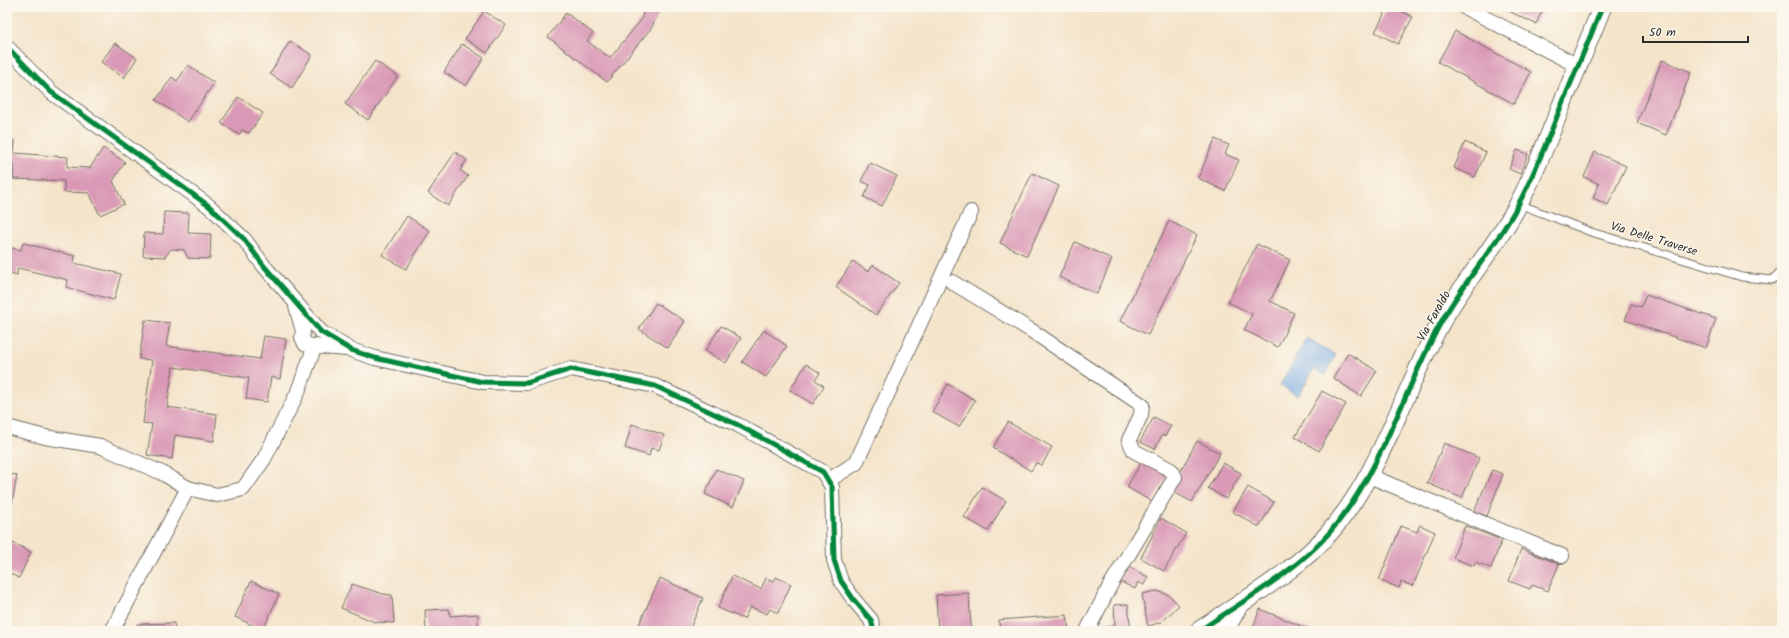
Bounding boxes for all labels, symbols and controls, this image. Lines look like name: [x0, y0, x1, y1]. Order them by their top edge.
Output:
scale bar: [1643, 18, 1748, 44]
text: 50 m: [1649, 23, 1676, 42]
street label: Via Delle Traverse: [1608, 217, 1700, 261]
street label: Via Faraldo: [1412, 287, 1456, 345]

